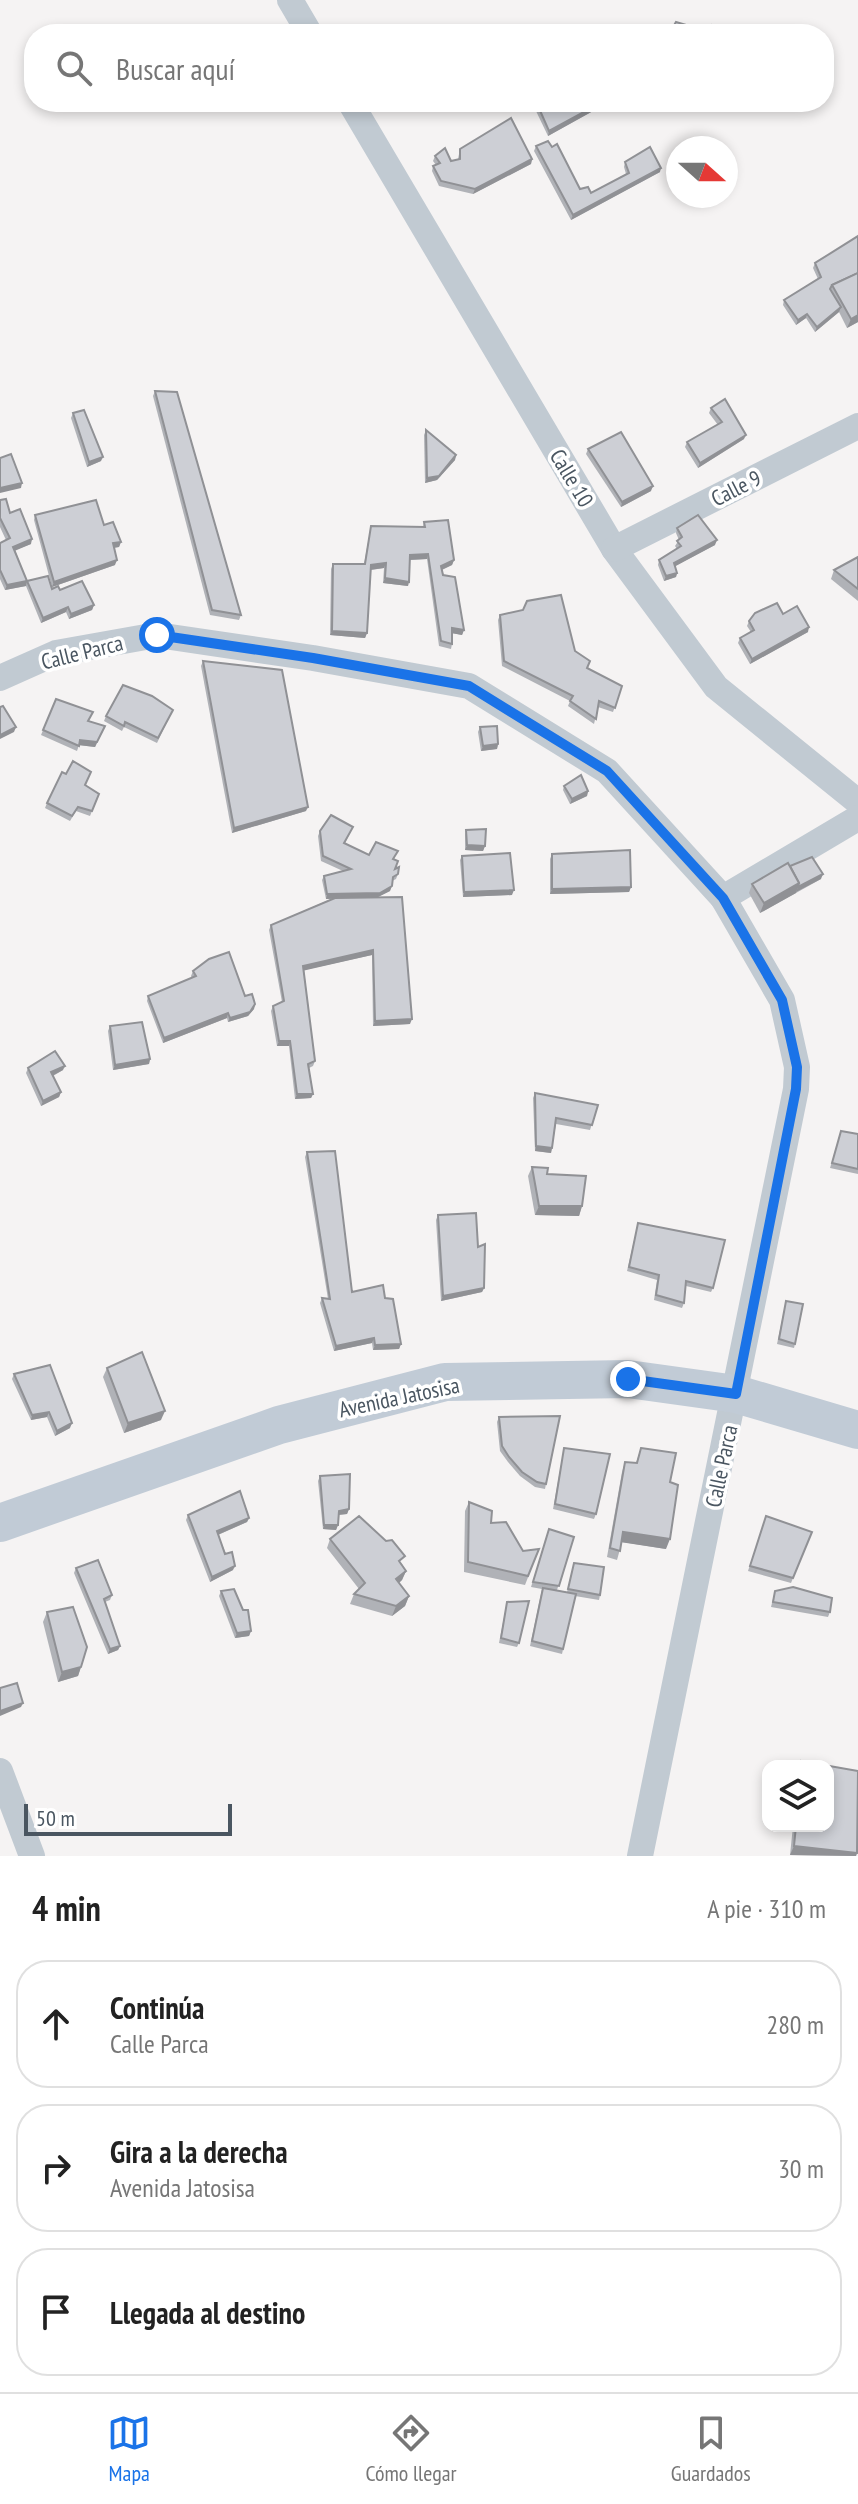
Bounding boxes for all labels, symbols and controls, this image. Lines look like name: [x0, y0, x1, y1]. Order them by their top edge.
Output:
search box: [24, 24, 834, 112]
icon: search: [52, 46, 96, 90]
text: Buscar aquí: [116, 49, 235, 88]
north arrow: [666, 136, 738, 208]
street label: Calle 10: [544, 444, 600, 512]
street label: Calle 9: [706, 464, 766, 512]
route start: [139, 617, 175, 653]
street label: Calle Parca: [38, 628, 126, 676]
route end: [610, 1361, 646, 1397]
street label: Avenida Jatosisa: [336, 1371, 462, 1423]
street label: Calle Parca: [699, 1422, 743, 1510]
map controls: [762, 1760, 834, 1832]
button: layers: [762, 1760, 834, 1832]
scale bar: [24, 1800, 232, 1836]
text: 50 m: [36, 1804, 75, 1832]
text: 4 min: [32, 1886, 101, 1930]
text: A pie · 310 m: [707, 1892, 826, 1925]
text: Continúa: [110, 1988, 204, 2027]
icon: ahead: [34, 2002, 78, 2046]
text: 280 m: [766, 2008, 824, 2041]
text: Calle Parca: [110, 2027, 209, 2060]
text: Gira a la derecha: [110, 2132, 288, 2171]
icon: right: [34, 2146, 78, 2190]
text: 30 m: [778, 2152, 824, 2185]
text: Avenida Jatosisa: [110, 2171, 255, 2204]
icon: arrive: [34, 2290, 78, 2334]
text: Llegada al destino: [110, 2293, 305, 2332]
tab: Mapa: [107, 2411, 151, 2487]
tab: Cómo llegar: [366, 2411, 456, 2487]
tab: Guardados: [671, 2411, 751, 2487]

